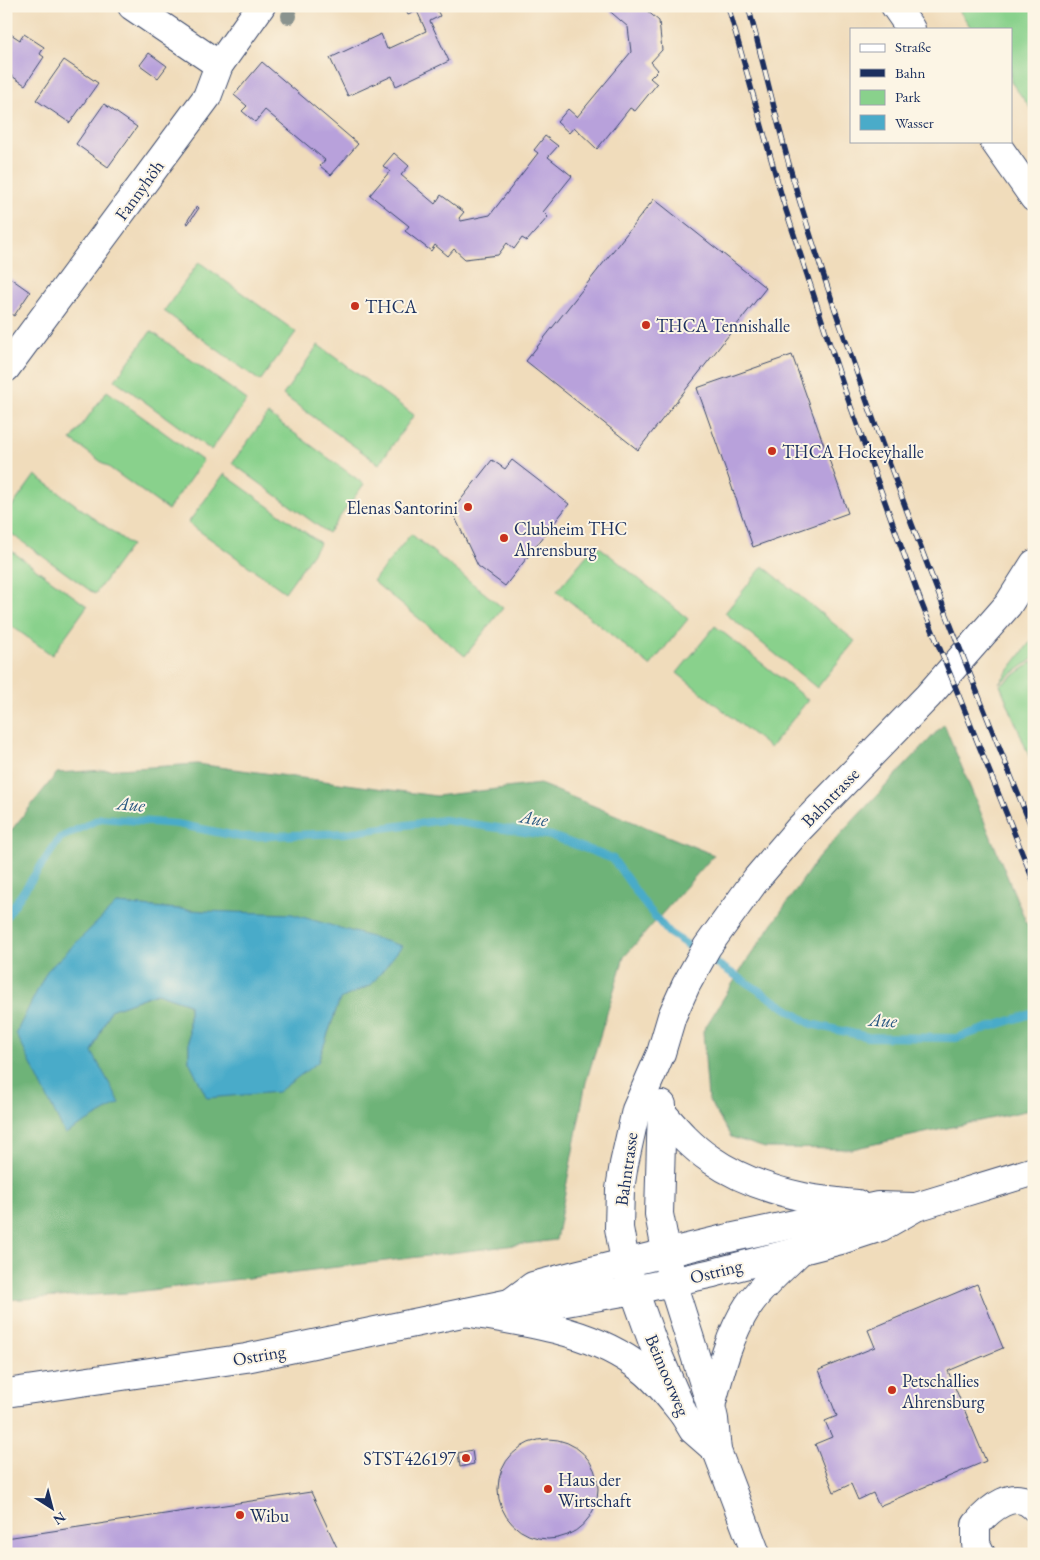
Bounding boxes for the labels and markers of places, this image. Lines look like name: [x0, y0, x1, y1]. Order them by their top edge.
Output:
place label: THCA: [365, 295, 417, 318]
marker: THCA: [349, 300, 361, 312]
place label: THCA Tennishalle: [656, 314, 790, 337]
marker: THCA Tennishalle: [640, 319, 652, 331]
place label: THCA Hockeyhalle: [782, 440, 924, 463]
marker: THCA Hockeyhalle: [766, 445, 778, 457]
place label: Elenas Santorini: [346, 496, 459, 519]
marker: Elenas Santorini: [462, 501, 474, 513]
place label: Clubheim THC Ahrensburg: [513, 517, 627, 561]
marker: Clubheim THC Ahrensburg: [498, 532, 510, 544]
place label: Petschallies Ahrensburg: [901, 1369, 985, 1413]
marker: Petschallies Ahrensburg: [886, 1384, 898, 1396]
place label: STST426197: [363, 1447, 456, 1470]
marker: STST426197: [460, 1452, 472, 1464]
place label: Haus der Wirtschaft: [558, 1468, 632, 1512]
marker: Haus der Wirtschaft: [542, 1483, 554, 1495]
place label: Wibu: [250, 1504, 290, 1527]
marker: Wibu: [234, 1509, 246, 1521]

